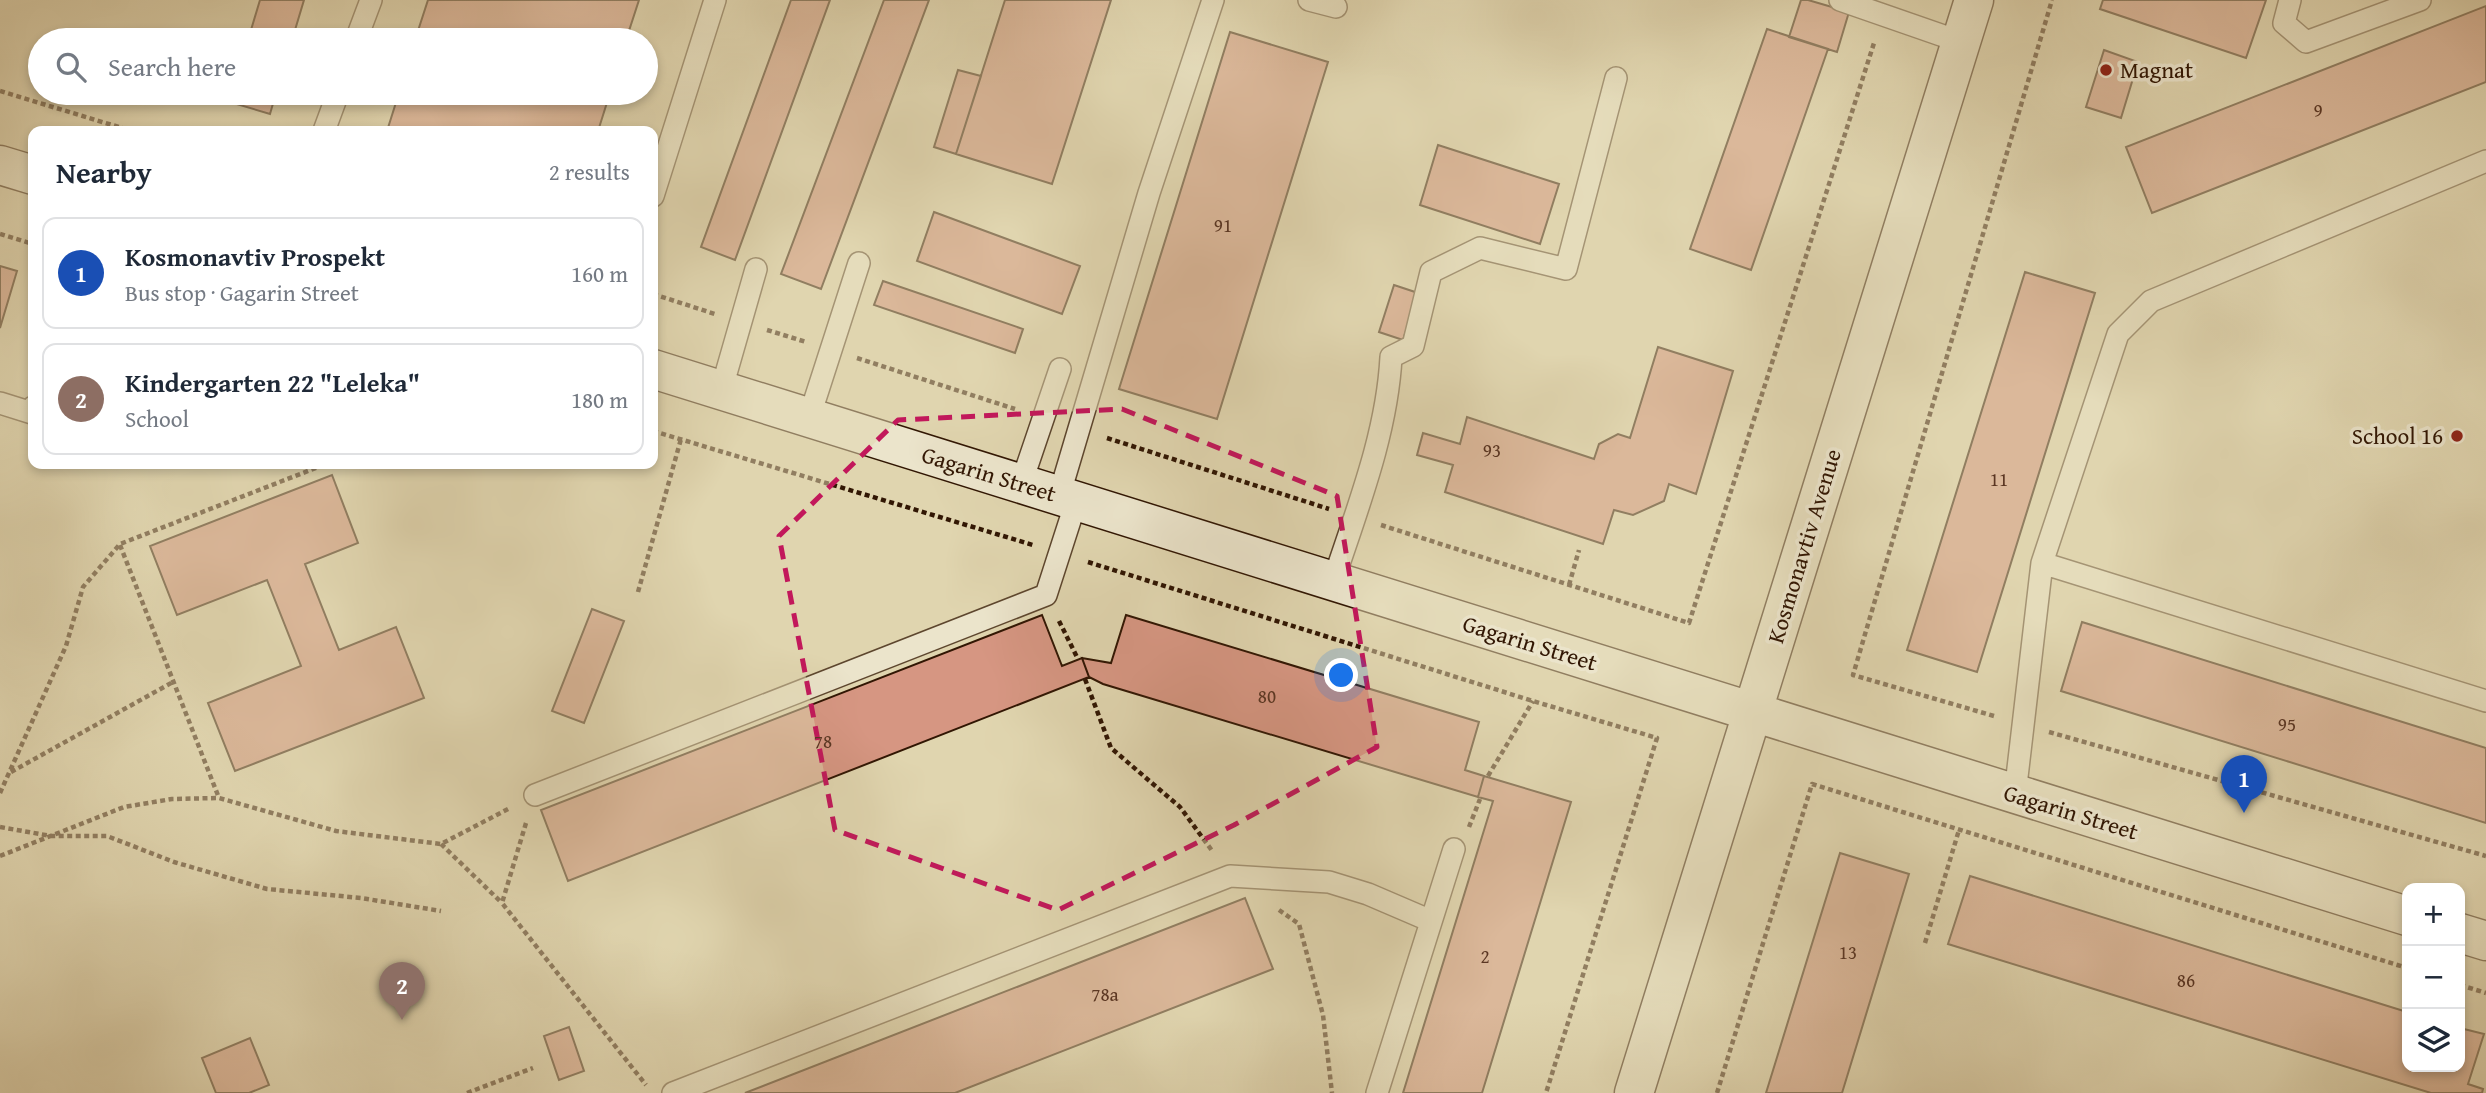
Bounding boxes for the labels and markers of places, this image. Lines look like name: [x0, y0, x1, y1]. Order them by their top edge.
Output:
place label: Magnat: [2120, 53, 2193, 86]
marker: Magnat: [2098, 62, 2114, 78]
place label: School 16: [2352, 419, 2443, 452]
marker: School 16: [2449, 428, 2465, 444]
pin: 1: [2221, 755, 2267, 813]
pin: 2: [379, 962, 425, 1020]

